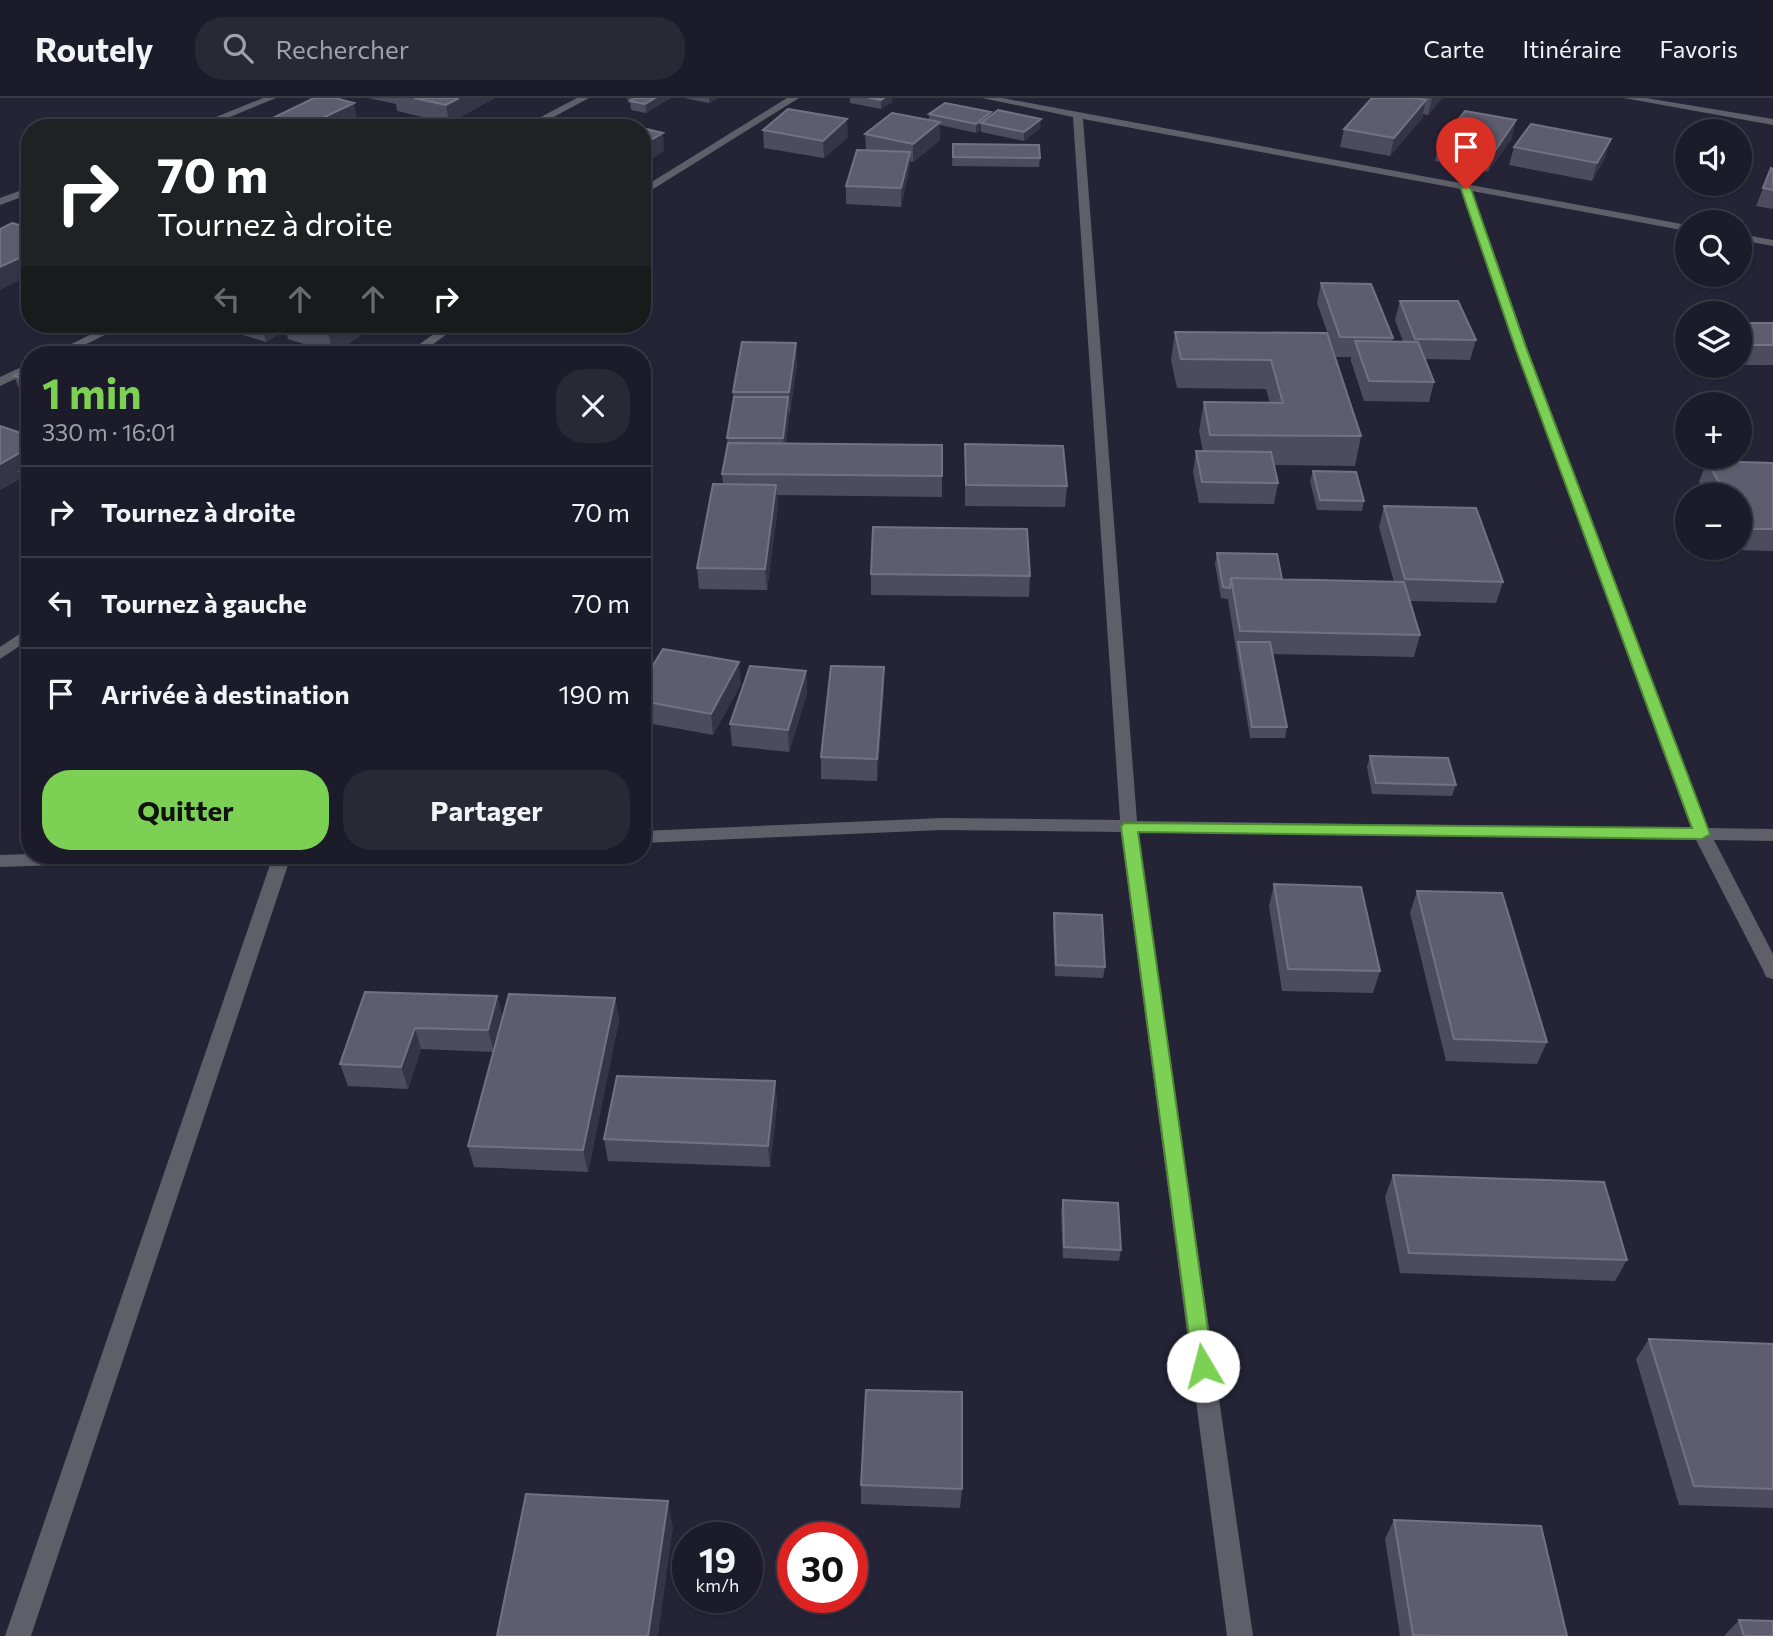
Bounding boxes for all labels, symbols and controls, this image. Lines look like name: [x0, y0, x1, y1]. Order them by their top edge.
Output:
search box: [195, 17, 685, 80]
text: Routely: [35, 28, 153, 69]
icon: search: [219, 29, 257, 67]
text: Rechercher: [275, 33, 409, 64]
text: Carte: [1424, 34, 1485, 63]
text: Itinéraire: [1523, 34, 1622, 63]
text: Favoris: [1660, 34, 1738, 63]
pin: [1436, 117, 1496, 189]
map controls: [1675, 119, 1752, 560]
button: sound: [1675, 119, 1752, 196]
icon: arrive: [1447, 128, 1485, 166]
text: 70 m: [157, 143, 268, 203]
icon: right: [42, 147, 133, 238]
text: Tournez à droite: [157, 203, 393, 243]
button: search: [1675, 210, 1752, 287]
icon: left: [208, 280, 246, 318]
icon: ahead: [281, 280, 319, 318]
icon: ahead: [354, 280, 392, 318]
icon: right: [427, 280, 465, 318]
button: layers: [1675, 301, 1752, 378]
text: 1 min: [42, 366, 142, 418]
button: close: [556, 369, 630, 443]
button: +: [1675, 392, 1752, 469]
text: 330 m · 16:01: [42, 418, 176, 446]
button: −: [1675, 483, 1752, 560]
icon: right: [42, 493, 80, 531]
text: Tournez à droite: [101, 496, 296, 527]
text: 70 m: [572, 496, 630, 527]
icon: left: [42, 584, 80, 622]
text: Tournez à gauche: [101, 587, 307, 618]
text: 70 m: [572, 587, 630, 618]
icon: arrive: [42, 675, 80, 713]
text: Arrivée à destination: [101, 678, 349, 709]
text: 190 m: [558, 678, 630, 709]
button: Quitter: [42, 770, 329, 850]
button: Partager: [343, 770, 630, 850]
position arrow: [1166, 1329, 1240, 1403]
speed limit sign: 30: [777, 1522, 868, 1613]
text: 19: [699, 1537, 736, 1580]
text: km/h: [696, 1574, 739, 1596]

